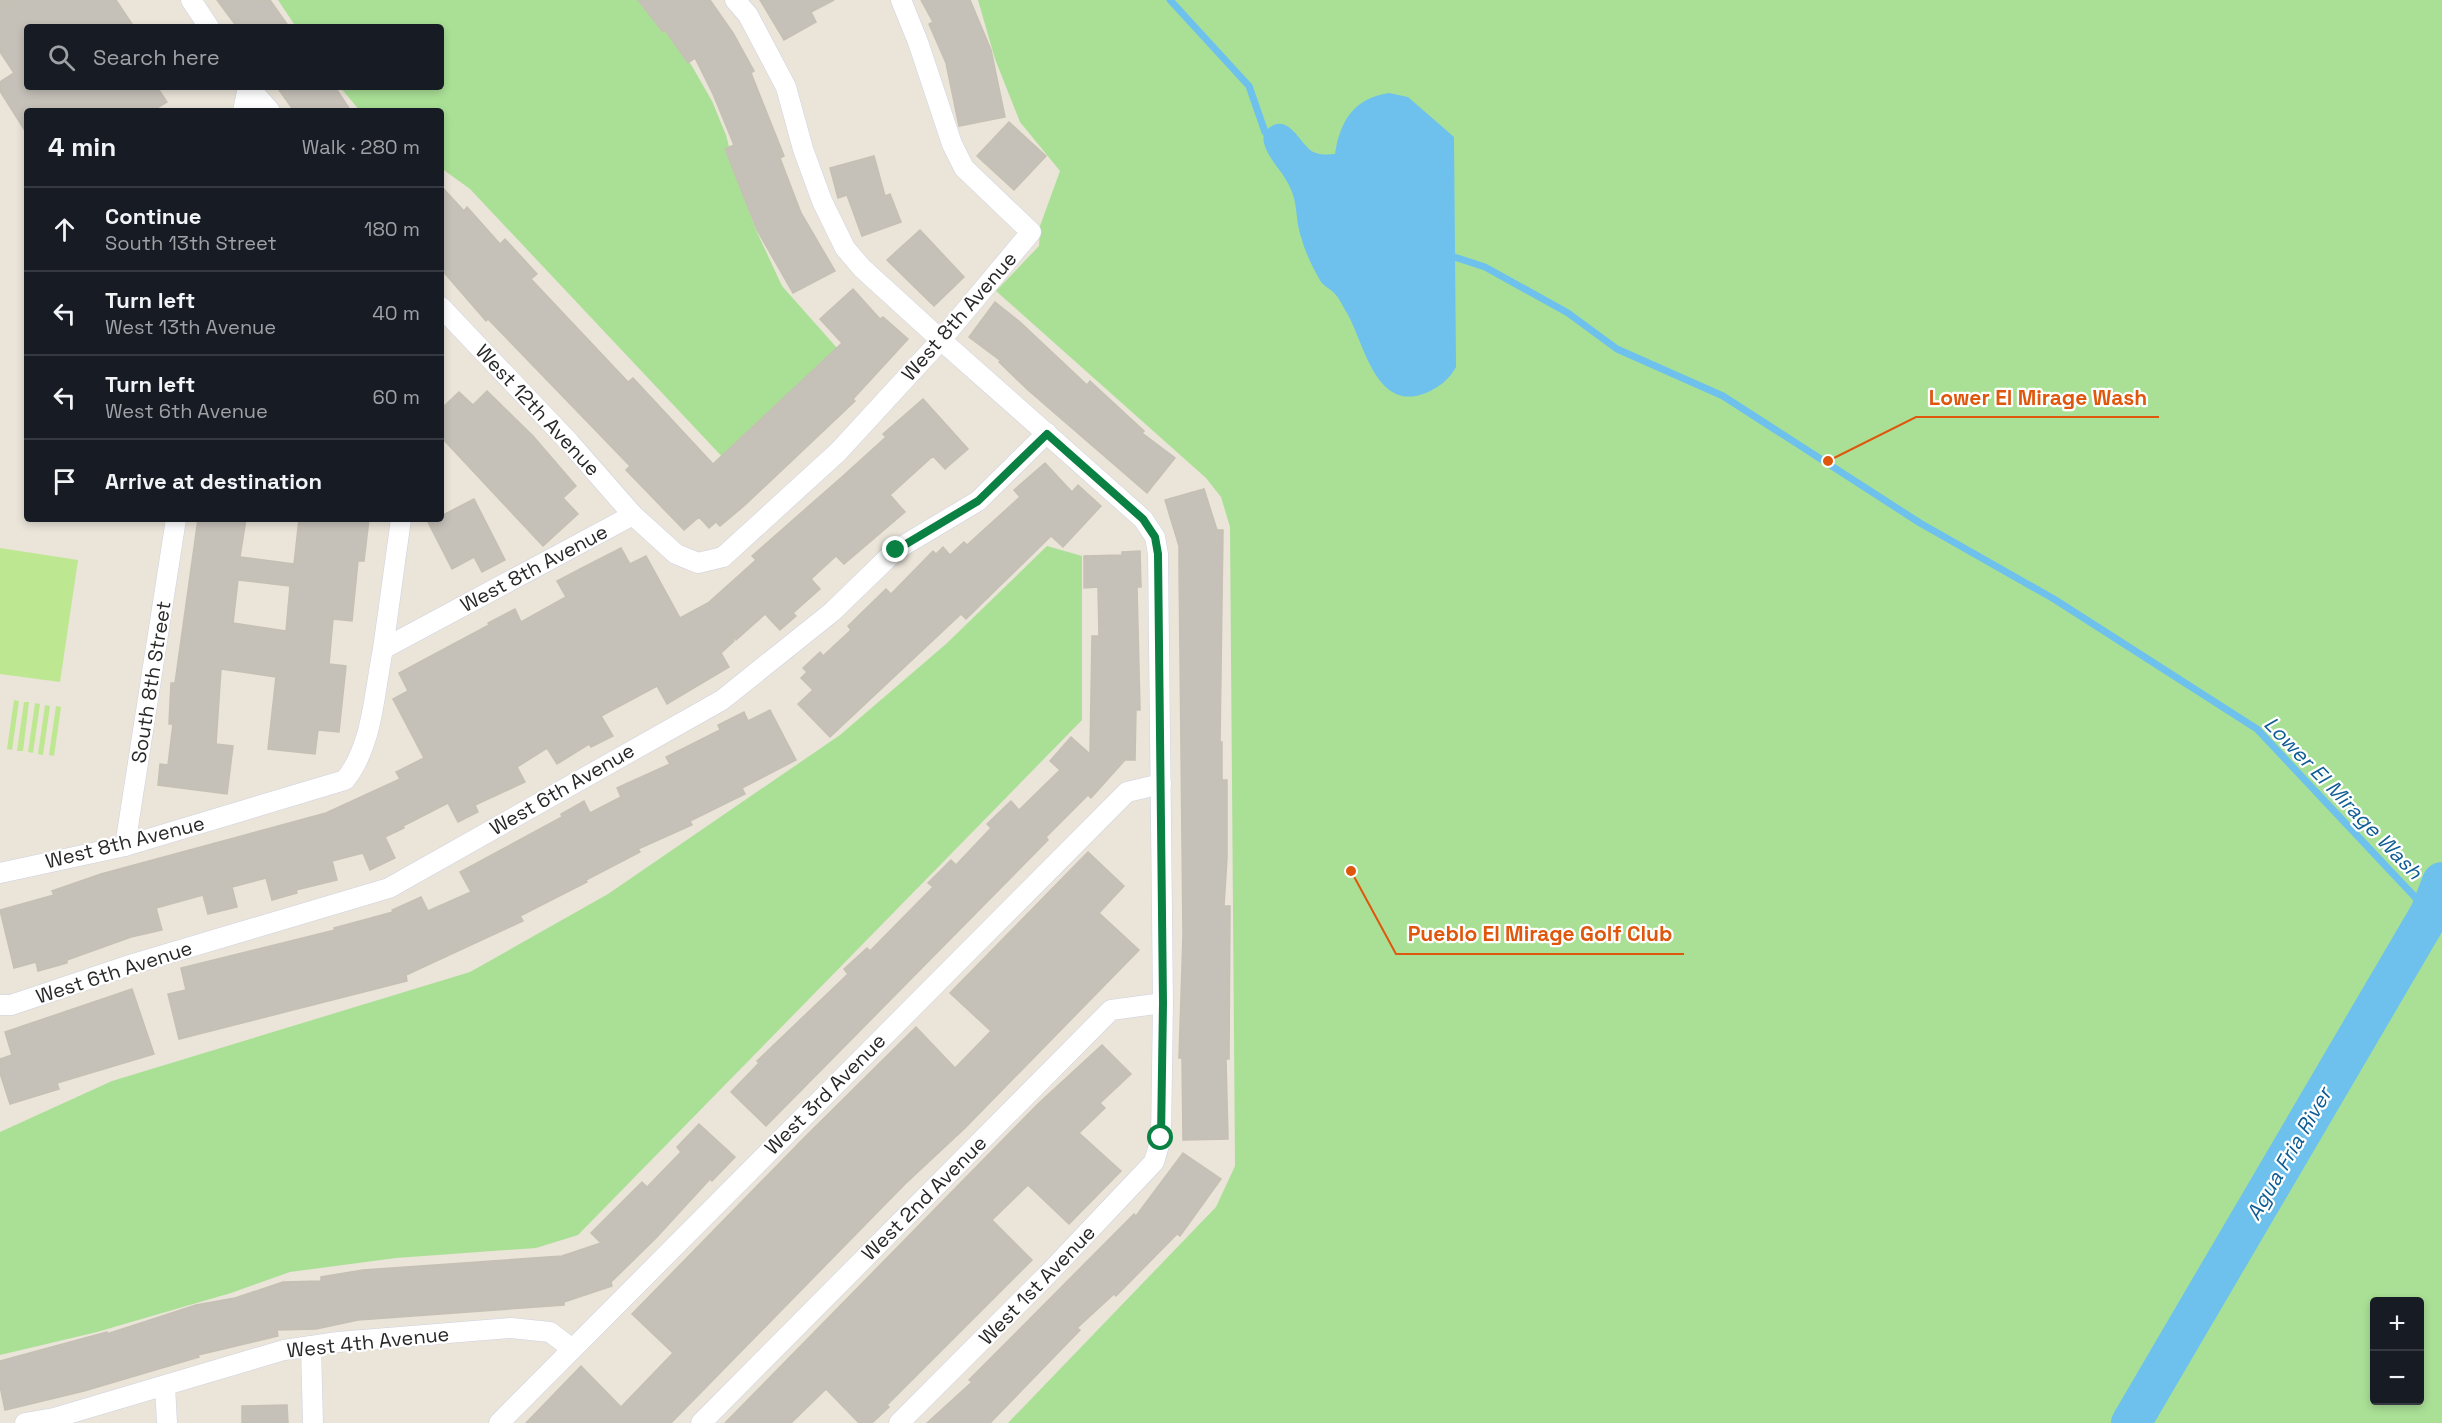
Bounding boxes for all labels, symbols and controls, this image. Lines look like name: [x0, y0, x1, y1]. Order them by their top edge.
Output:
search box: [24, 24, 444, 90]
icon: search: [45, 41, 78, 74]
text: Search here: [93, 43, 220, 71]
text: 4 min: [48, 130, 116, 164]
text: Walk · 280 m: [302, 134, 420, 160]
text: Continue: [105, 202, 201, 230]
icon: ahead: [48, 213, 81, 246]
text: 180 m: [364, 216, 420, 242]
text: South 13th Street: [105, 230, 277, 256]
street label: West 8th Avenue: [896, 246, 1022, 386]
text: Turn left: [105, 286, 195, 314]
icon: left: [48, 297, 81, 330]
text: 40 m: [372, 300, 420, 326]
text: West 13th Avenue: [105, 314, 276, 340]
street label: West 12th Avenue: [470, 339, 606, 481]
text: Turn left: [105, 370, 195, 398]
callout: Lower El Mirage Wash: [1916, 378, 2159, 417]
icon: left: [48, 381, 81, 414]
text: 60 m: [373, 384, 420, 410]
text: Lower El Mirage Wash: [1929, 384, 2147, 411]
text: West 6th Avenue: [105, 398, 268, 424]
icon: arrive: [48, 465, 81, 498]
text: Arrive at destination: [105, 467, 322, 495]
street label: West 8th Avenue: [456, 518, 612, 618]
route end: [882, 536, 908, 562]
street label: South 8th Street: [125, 599, 177, 765]
water label: Lower El Mirage Wash: [2258, 710, 2429, 886]
street label: West 6th Avenue: [485, 737, 639, 841]
street label: West 8th Avenue: [43, 810, 207, 874]
callout: Pueblo El Mirage Golf Club: [1396, 915, 1684, 954]
text: Pueblo El Mirage Golf Club: [1408, 920, 1672, 947]
street label: West 6th Avenue: [33, 934, 195, 1010]
street label: West 3rd Avenue: [759, 1028, 891, 1160]
water label: Agua Fria River: [2240, 1081, 2338, 1225]
route start: [1147, 1124, 1173, 1150]
street label: West 2nd Avenue: [856, 1130, 992, 1266]
street label: West 1st Avenue: [973, 1219, 1101, 1351]
map controls: [2370, 1297, 2424, 1405]
button: +: [2370, 1297, 2424, 1351]
street label: West 4th Avenue: [285, 1321, 451, 1363]
button: −: [2370, 1351, 2424, 1405]

